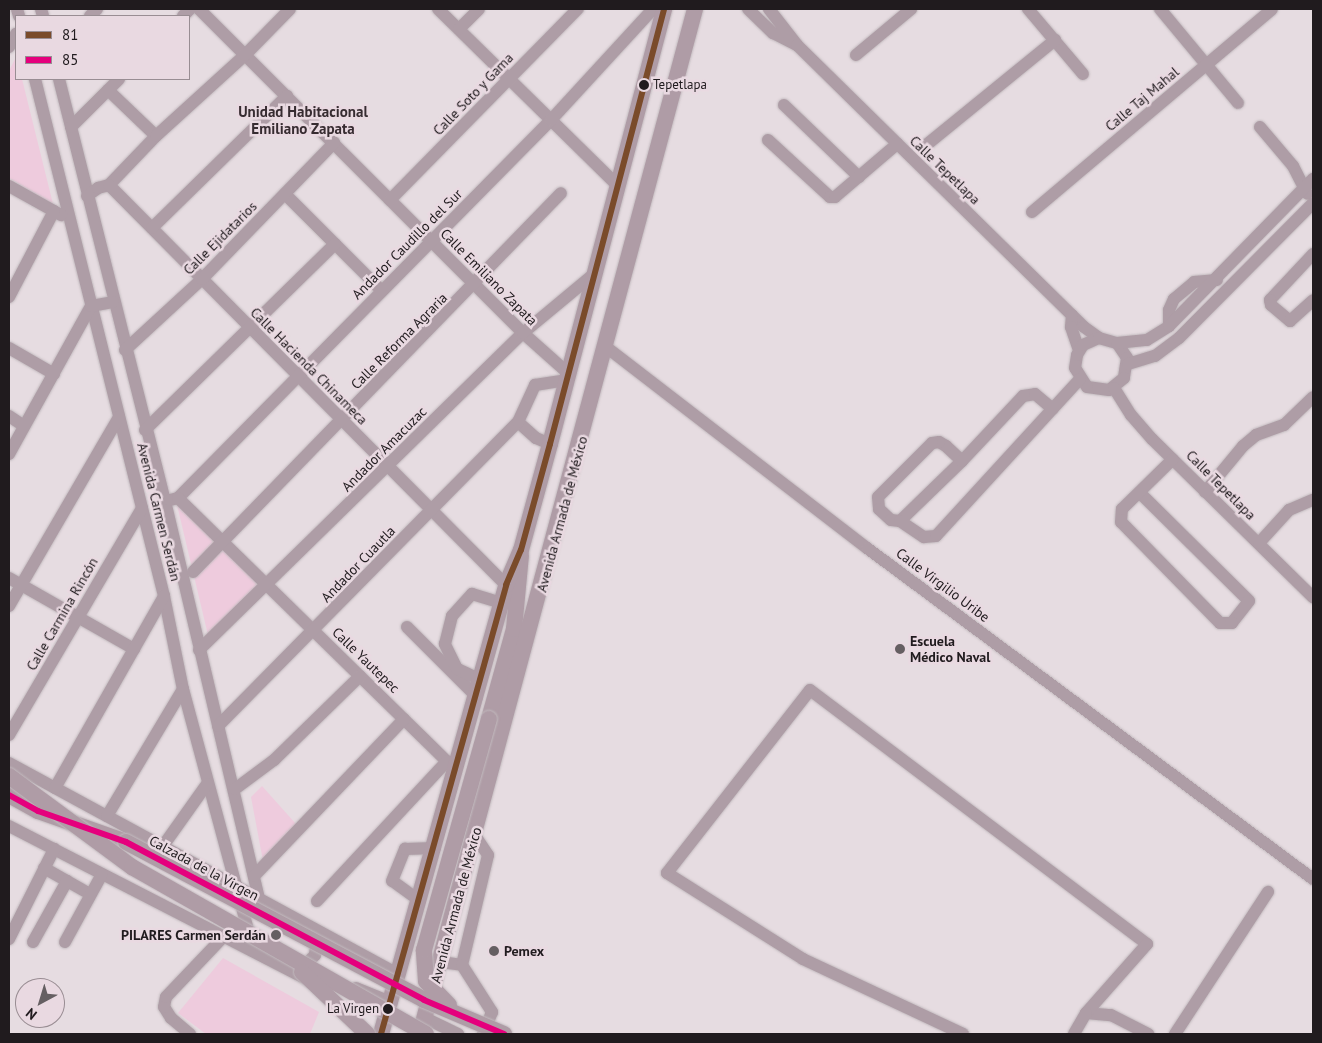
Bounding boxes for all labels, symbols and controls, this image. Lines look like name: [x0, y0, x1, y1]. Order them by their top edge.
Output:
legend: [15, 15, 190, 80]
text: 81: [62, 25, 78, 44]
street label: Calle Soto y Gama: [429, 49, 517, 139]
text: 85: [62, 50, 78, 69]
street label: Calle Taj Mahal: [1102, 63, 1182, 135]
place label: Tepetlapa: [653, 77, 707, 93]
marker: Tepetlapa: [639, 80, 649, 90]
district label: Unidad Habitacional Emiliano Zapata: [238, 102, 368, 137]
street label: Calle Tepetlapa: [906, 132, 984, 208]
street label: Andador Caudillo del Sur: [348, 185, 466, 303]
street label: Calle Ejidatarios: [180, 198, 260, 278]
street label: Calle Emiliano Zapata: [437, 225, 541, 329]
street label: Calle Reforma Agraria: [347, 289, 451, 393]
street label: Calle Hacienda Chinameca: [247, 304, 371, 428]
street label: Andador Amacuzac: [338, 403, 430, 495]
street label: Avenida Armada de México: [533, 434, 591, 594]
street label: Avenida Carmen Serdán: [134, 441, 184, 583]
street label: Calle Tepetlapa: [1183, 447, 1259, 523]
street label: Andador Cuautla: [317, 522, 399, 606]
street label: Calle Virgilio Uribe: [893, 544, 993, 626]
street label: Calle Carmina Rincón: [23, 555, 101, 673]
street label: Calle Yautepec: [329, 624, 403, 696]
place label: Escuela Médico Naval: [910, 633, 990, 666]
marker: Escuela Médico Naval: [894, 643, 906, 655]
street label: Avenida Armada de México: [427, 825, 485, 985]
street label: Calzada de la Virgen: [146, 832, 262, 904]
place label: PILARES Carmen Serdán: [121, 927, 266, 943]
marker: PILARES Carmen Serdán: [270, 929, 282, 941]
place label: Pemex: [504, 943, 544, 959]
marker: Pemex: [488, 945, 500, 957]
north arrow: [15, 978, 65, 1028]
place label: La Virgen: [327, 1001, 379, 1017]
text: N: [22, 1004, 40, 1024]
marker: La Virgen: [383, 1004, 393, 1014]

